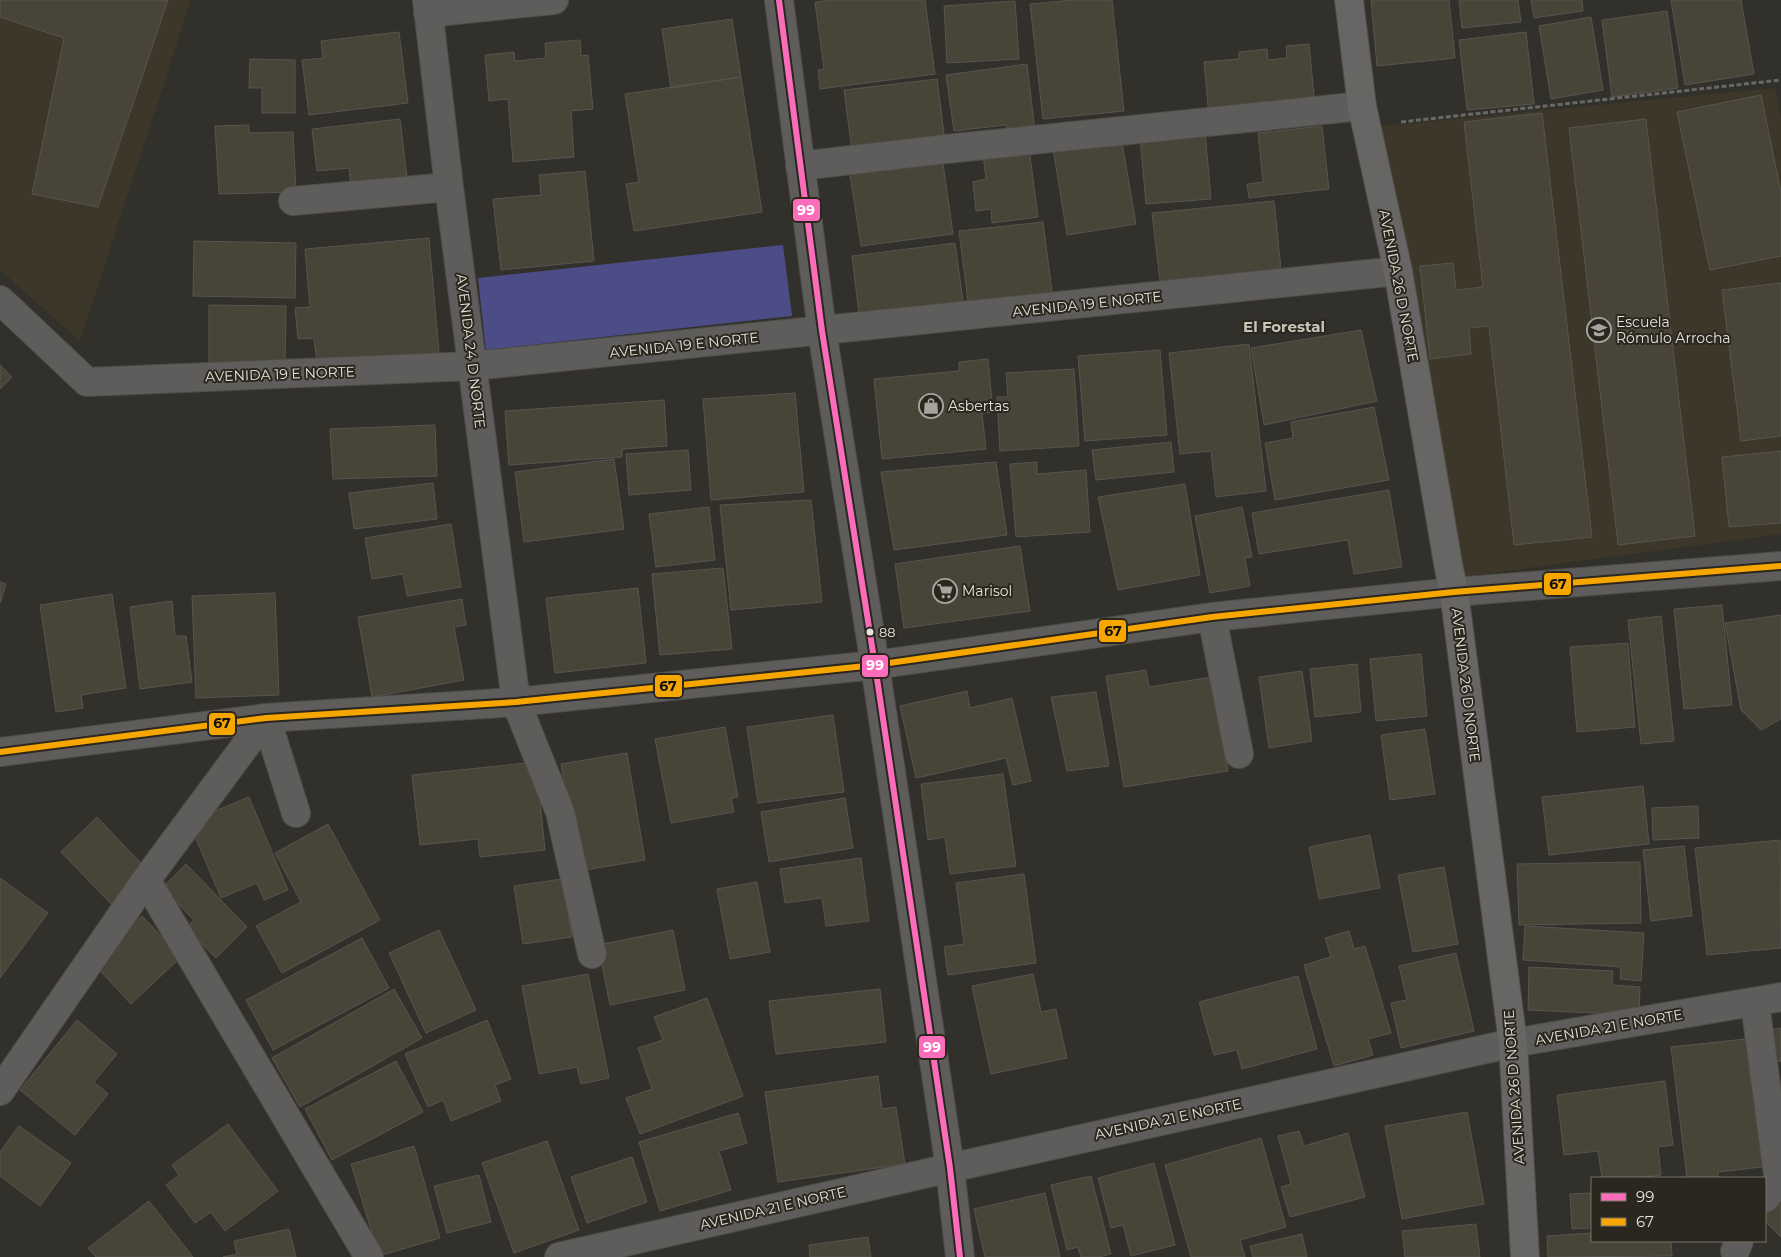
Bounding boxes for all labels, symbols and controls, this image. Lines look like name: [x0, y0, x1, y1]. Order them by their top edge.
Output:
line badge: 99: [792, 198, 821, 222]
text: 99: [797, 201, 815, 219]
street label: AVENIDA 26 D NORTE: [1375, 208, 1423, 364]
street label: AVENIDA 24 D NORTE: [453, 273, 489, 429]
street label: AVENIDA 19 E NORTE: [1011, 287, 1163, 321]
place label: Escuela Rómulo Arrocha: [1616, 313, 1731, 347]
district label: El Forestal: [1243, 317, 1325, 336]
school or university icon: Escuela Rómulo Arrocha: [1586, 317, 1612, 343]
street label: AVENIDA 19 E NORTE: [608, 328, 760, 362]
street label: AVENIDA 19 E NORTE: [205, 362, 355, 386]
shop icon: Asbertas: [918, 393, 944, 419]
place label: Asbertas: [948, 397, 1009, 415]
line badge: 67: [1543, 572, 1572, 596]
text: 67: [1549, 575, 1567, 593]
supermarket icon: Marisol: [932, 578, 958, 604]
place label: Marisol: [962, 582, 1012, 600]
street label: AVENIDA 26 D NORTE: [1448, 607, 1484, 763]
line badge: 67: [1098, 619, 1127, 643]
text: 67: [1104, 622, 1122, 640]
place label: 88: [879, 624, 896, 640]
marker: 88: [865, 627, 875, 637]
line badge: 99: [861, 654, 889, 678]
text: 99: [866, 656, 884, 674]
line badge: 67: [654, 674, 683, 698]
text: 67: [659, 677, 677, 695]
line badge: 67: [208, 712, 236, 736]
text: 67: [213, 714, 231, 732]
street label: AVENIDA 21 E NORTE: [1534, 1005, 1684, 1049]
street label: AVENIDA 26 D NORTE: [1500, 1009, 1528, 1165]
line badge: 99: [918, 1035, 946, 1059]
text: 99: [923, 1038, 941, 1056]
street label: AVENIDA 21 E NORTE: [1093, 1095, 1243, 1143]
legend: [1591, 1177, 1766, 1242]
street label: AVENIDA 21 E NORTE: [698, 1182, 848, 1234]
text: 99: [1636, 1187, 1654, 1206]
text: 67: [1636, 1212, 1654, 1231]

